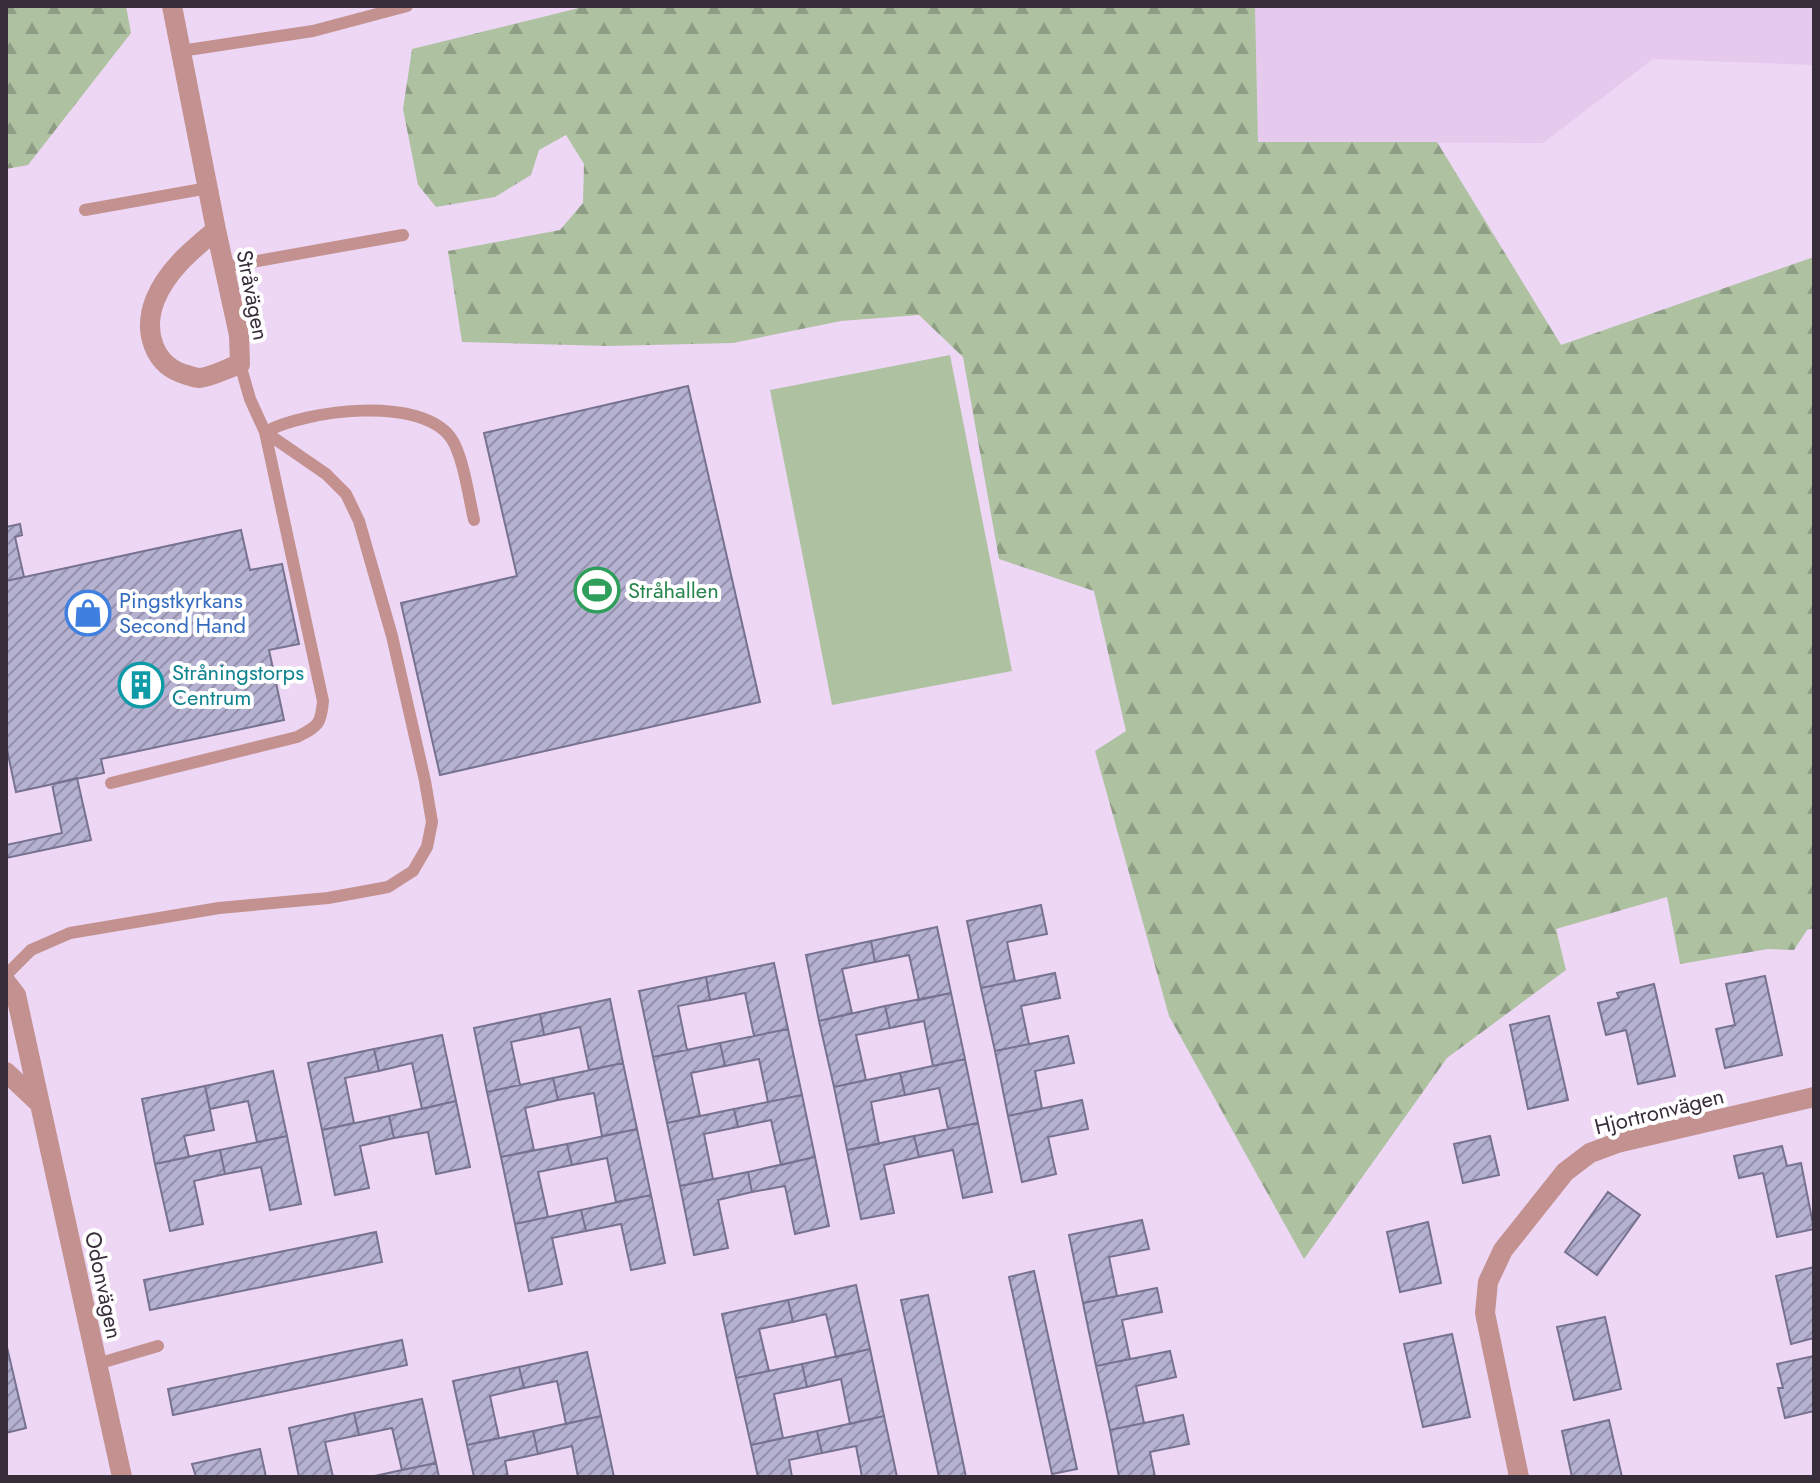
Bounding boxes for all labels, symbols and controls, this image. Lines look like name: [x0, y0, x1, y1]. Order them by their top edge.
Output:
street label: Stråvägen: [229, 247, 277, 343]
sports icon: Stråhallen: [573, 566, 621, 614]
place label: Stråhallen: [628, 574, 719, 606]
place label: Pingstkyrkans Second Hand: [119, 584, 246, 641]
shop icon: Pingstkyrkans Second Hand: [64, 589, 112, 637]
place label: Stråningstorps Centrum: [172, 656, 304, 713]
building icon: Stråningstorps Centrum: [117, 661, 165, 709]
street label: Hjortronvägen: [1591, 1079, 1727, 1143]
street label: Odonvägen: [77, 1228, 131, 1342]

